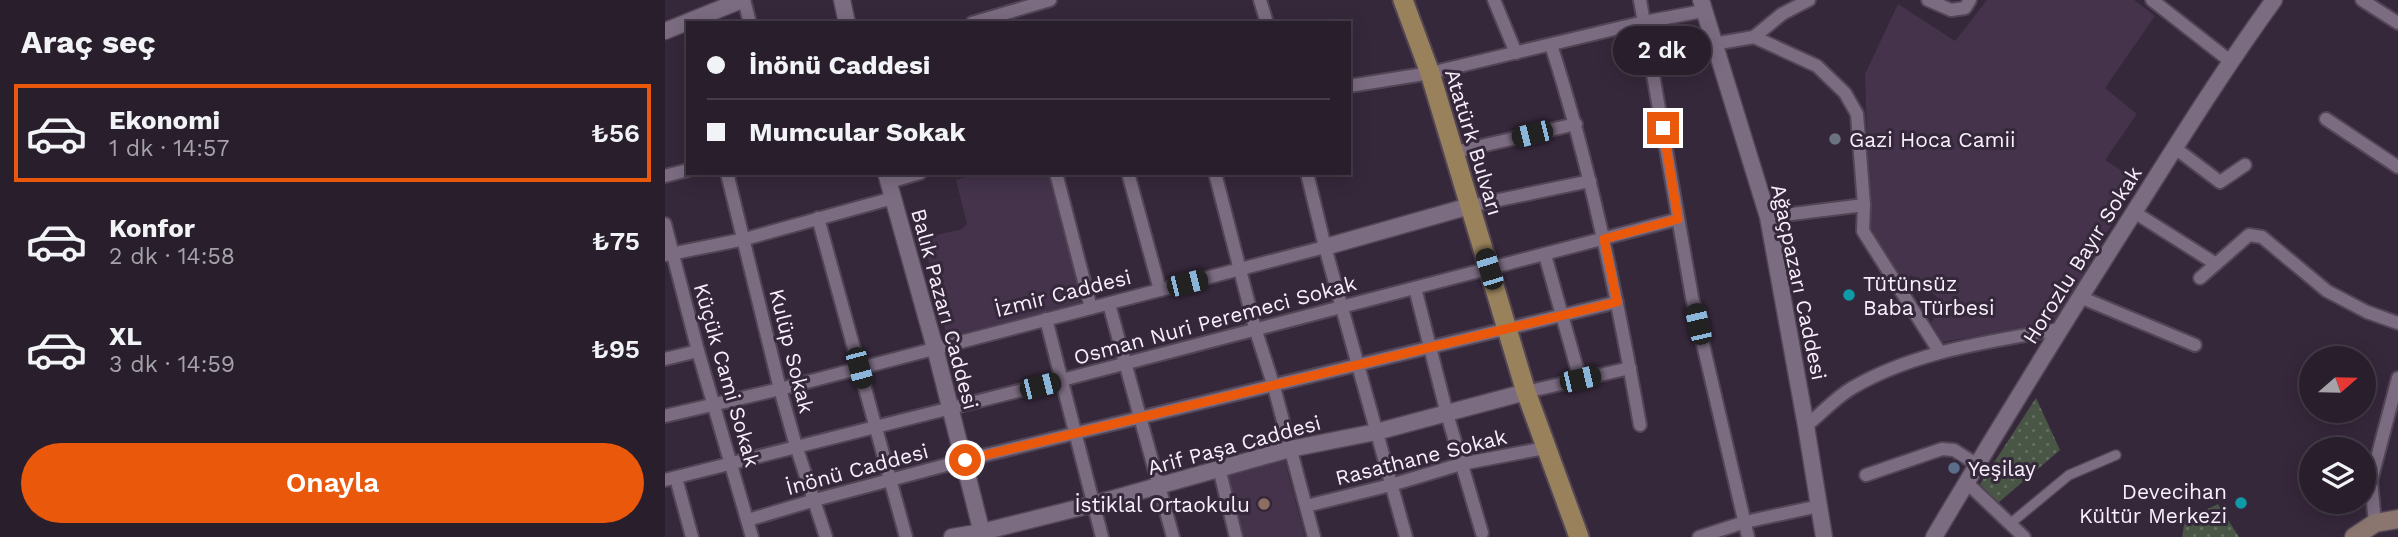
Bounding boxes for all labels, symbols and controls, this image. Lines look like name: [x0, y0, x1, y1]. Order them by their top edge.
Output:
text: Araç seç: [21, 23, 156, 61]
callout: 2 dk: [1614, 26, 1712, 76]
text: 2 dk: [1638, 37, 1686, 64]
text: İnönü Caddesi: [749, 50, 930, 80]
street label: Atatürk Bulvarı: [1440, 66, 1508, 218]
icon: car: [25, 102, 88, 165]
text: Ekonomi: [109, 105, 220, 135]
route end: [1647, 112, 1679, 144]
text: Mumcular Sokak: [749, 117, 966, 147]
text: ₺56: [591, 118, 640, 148]
car: [1510, 119, 1555, 149]
place label: Gazi Hoca Camii: [1849, 127, 2016, 152]
marker: Gazi Hoca Camii: [1827, 131, 1843, 147]
text: 1 dk · 14:57: [109, 135, 229, 162]
street label: Horozlu Bayır Sokak: [2017, 162, 2147, 348]
street label: Ağaçpazarı Caddesi: [1766, 182, 1832, 382]
street label: Balık Pazarı Caddesi: [906, 206, 984, 412]
icon: car: [25, 210, 88, 273]
text: Konfor: [109, 213, 195, 243]
text: ₺75: [592, 226, 640, 256]
text: 2 dk · 14:58: [109, 243, 235, 270]
car: [1473, 246, 1506, 292]
street label: İzmir Caddesi: [992, 264, 1134, 322]
car: [1165, 268, 1210, 298]
street label: Osman Nuri Peremeci Sokak: [1071, 270, 1359, 370]
place label: Tütünsüz Baba Türbesi: [1863, 271, 1995, 320]
street label: Küçük Cami Sokak: [689, 280, 765, 470]
street label: Kulüp Sokak: [764, 286, 820, 416]
marker: Tütünsüz Baba Türbesi: [1841, 287, 1857, 303]
car: [1684, 301, 1713, 347]
icon: car: [25, 318, 88, 381]
text: XL: [109, 321, 142, 351]
text: ₺95: [591, 334, 640, 364]
car: [844, 345, 875, 391]
north arrow: [2299, 346, 2377, 424]
map controls: [2299, 346, 2376, 514]
text: 3 dk · 14:59: [109, 351, 235, 378]
car: [1558, 364, 1603, 394]
car: [1018, 371, 1063, 401]
street label: Arif Paşa Caddesi: [1145, 410, 1323, 480]
street label: Rasathane Sokak: [1333, 424, 1509, 490]
button: layers: [2299, 437, 2376, 514]
street label: İnönü Caddesi: [783, 438, 931, 500]
button: Onayla: [21, 443, 644, 523]
route start: [949, 444, 981, 476]
place label: Yeşilay: [1968, 456, 2036, 481]
marker: Yeşilay: [1946, 460, 1962, 476]
place label: Devecihan Kültür Merkezi: [2079, 479, 2227, 528]
place label: İstiklal Ortaokulu: [1074, 492, 1250, 517]
marker: Devecihan Kültür Merkezi: [2233, 495, 2249, 511]
marker: İstiklal Ortaokulu: [1256, 496, 1272, 512]

